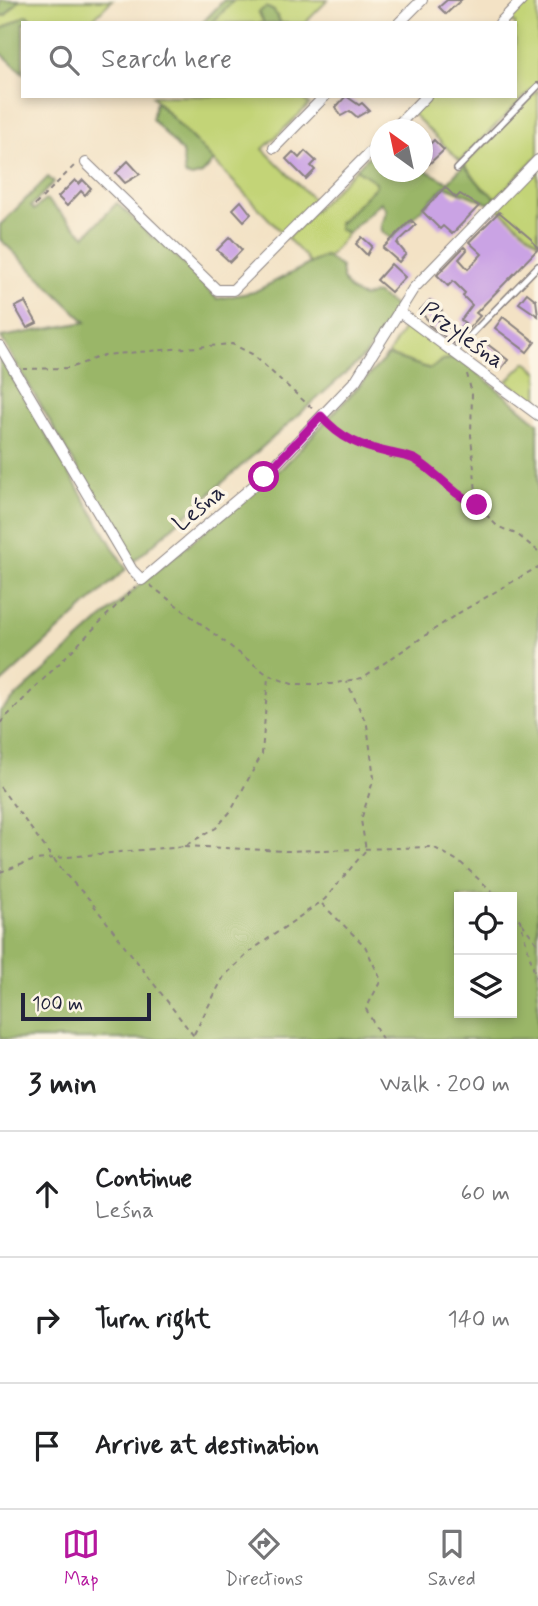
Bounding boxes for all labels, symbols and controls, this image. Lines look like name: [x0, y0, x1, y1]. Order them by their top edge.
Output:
search box: [21, 21, 517, 98]
icon: search: [45, 41, 83, 79]
text: Search here: [101, 43, 232, 77]
north arrow: [370, 119, 433, 182]
street label: Przyleśna: [414, 295, 510, 376]
route start: [248, 461, 279, 492]
street label: Leśna: [167, 478, 232, 539]
route end: [461, 489, 492, 520]
map controls: [454, 892, 517, 1018]
button: locate: [454, 892, 517, 955]
button: layers: [454, 955, 517, 1018]
scale bar: [21, 990, 150, 1022]
text: 100 m: [32, 992, 83, 1017]
text: 3 min: [28, 1065, 97, 1104]
text: Walk · 200 m: [380, 1070, 510, 1100]
text: Continue: [95, 1162, 192, 1196]
icon: ahead: [28, 1175, 66, 1213]
text: 60 m: [461, 1179, 510, 1209]
text: Leśna: [95, 1196, 154, 1226]
icon: right: [28, 1301, 66, 1339]
text: Turn right: [95, 1303, 211, 1337]
text: 140 m: [447, 1305, 510, 1335]
icon: arrive: [28, 1427, 66, 1465]
text: Arrive at destination: [95, 1429, 319, 1463]
tab: Map: [62, 1525, 100, 1592]
tab: Directions: [225, 1525, 303, 1592]
tab: Saved: [428, 1525, 476, 1592]

